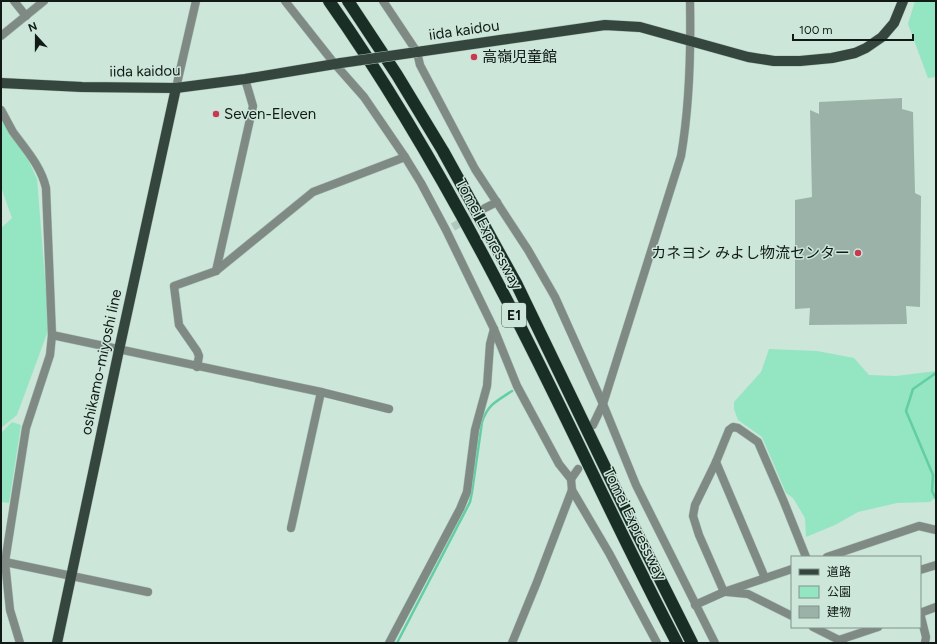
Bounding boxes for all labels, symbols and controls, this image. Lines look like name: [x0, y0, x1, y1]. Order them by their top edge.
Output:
north arrow: [16, 16, 56, 56]
street label: iida kaidou: [427, 16, 501, 44]
scale bar: [793, 16, 913, 42]
text: N: [26, 20, 39, 35]
text: 100 m: [799, 23, 833, 37]
place label: 高嶺児童館: [482, 48, 557, 66]
marker: 高嶺児童館: [469, 52, 479, 62]
street label: iida kaidou: [109, 61, 181, 81]
place label: Seven-Eleven: [224, 105, 316, 123]
marker: Seven-Eleven: [211, 109, 221, 119]
street label: Tomei Expressway: [452, 175, 526, 293]
place label: カネヨシ みよし物流センター: [651, 244, 850, 262]
marker: カネヨシ みよし物流センター: [853, 248, 863, 258]
street label: oshikamo-miyoshi line: [77, 287, 125, 437]
road number: E1: [502, 303, 526, 327]
street label: Tomei Expressway: [600, 465, 670, 583]
legend: [791, 556, 921, 628]
text: 道路: [827, 565, 851, 579]
text: 公園: [827, 585, 851, 599]
text: 建物: [827, 605, 851, 619]

